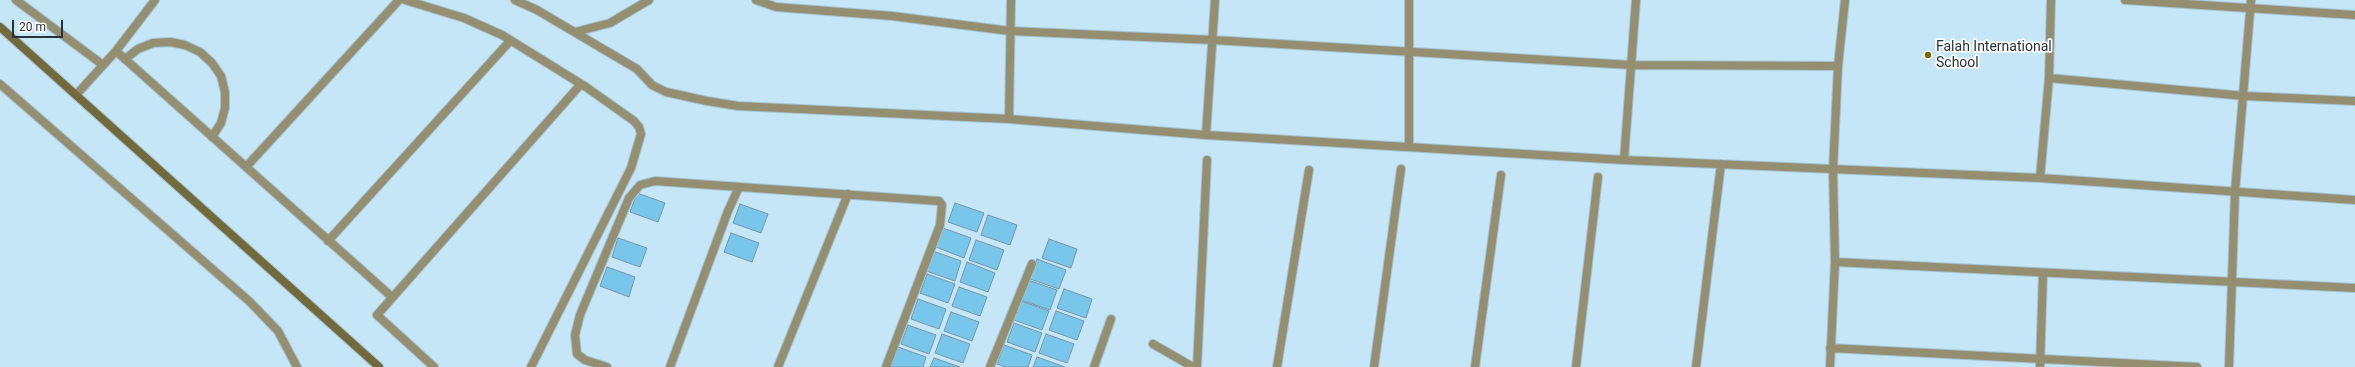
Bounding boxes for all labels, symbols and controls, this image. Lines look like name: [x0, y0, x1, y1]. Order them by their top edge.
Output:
scale bar: [14, 12, 65, 38]
text: 20 m: [19, 20, 46, 34]
place label: Falah International School: [1936, 39, 2052, 72]
marker: Falah International School: [1923, 50, 1933, 60]

